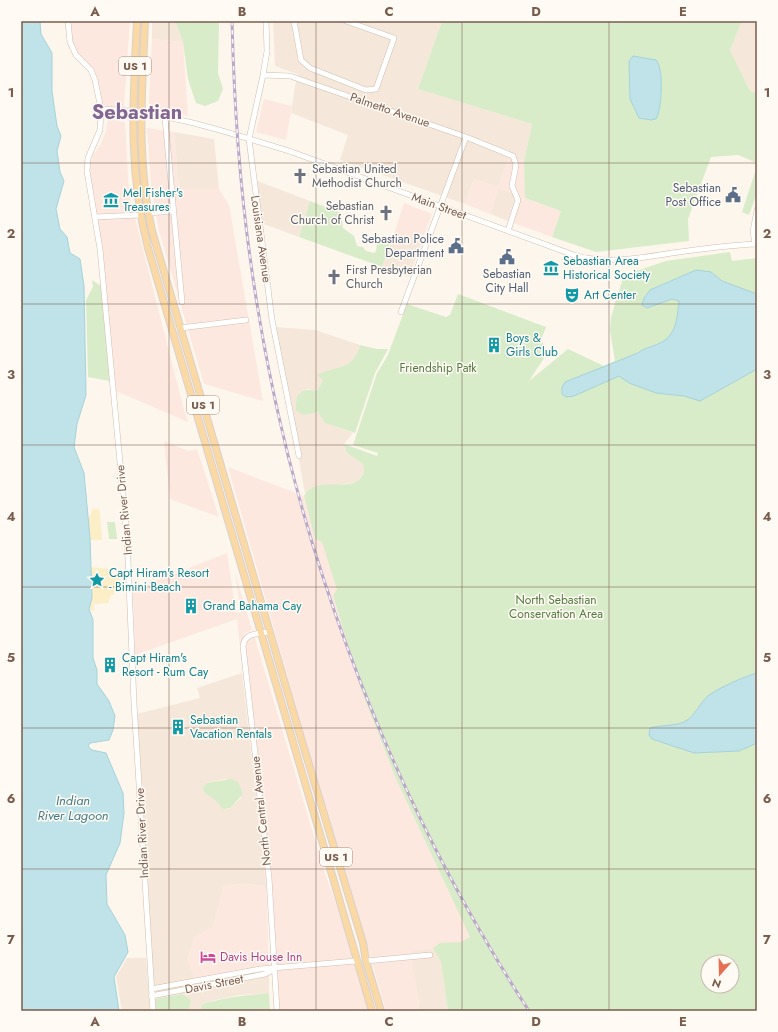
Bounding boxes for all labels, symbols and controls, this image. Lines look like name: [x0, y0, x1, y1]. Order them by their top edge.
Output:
text: A: [89, 2, 100, 21]
text: B: [238, 2, 247, 21]
text: C: [384, 2, 394, 21]
text: D: [531, 2, 541, 21]
text: E: [679, 2, 687, 21]
road number: US 1: [119, 57, 151, 75]
text: 1: [8, 83, 14, 102]
text: 1: [764, 83, 770, 102]
street label: Palmetto Avenue: [348, 88, 432, 132]
district label: Sebastian: [92, 98, 182, 127]
place label: Sebastian United Methodist Church: [312, 160, 402, 192]
church icon: Sebastian United Methodist Church: [291, 167, 309, 185]
place label: Sebastian Post Office: [666, 179, 721, 211]
place label: Mel Fisher's Treasures: [123, 184, 183, 216]
public building icon: Sebastian Post Office: [724, 186, 742, 204]
street label: Main Street: [409, 188, 469, 224]
museum icon: Mel Fisher's Treasures: [102, 191, 120, 209]
street label: Louisiana Avenue: [246, 194, 276, 284]
place label: Sebastian Church of Christ: [291, 197, 374, 229]
church icon: Sebastian Church of Christ: [377, 204, 395, 222]
text: 2: [7, 224, 15, 243]
text: 2: [763, 224, 771, 243]
place label: Sebastian Police Department: [362, 230, 444, 262]
public building icon: Sebastian Police Department: [447, 237, 465, 255]
public building icon: Sebastian City Hall: [498, 248, 516, 266]
place label: Sebastian Area Historical Society: [563, 252, 651, 284]
museum icon: Sebastian Area Historical Society: [542, 259, 560, 277]
place label: First Presbyterian Church: [346, 261, 432, 293]
place label: Sebastian City Hall: [483, 265, 531, 297]
church icon: First Presbyterian Church: [325, 268, 343, 286]
theatre icon: Art Center: [563, 286, 581, 304]
place label: Art Center: [584, 286, 637, 304]
place label: Boys & Girls Club: [506, 329, 558, 361]
building icon: Boys & Girls Club: [485, 336, 503, 354]
park label: Friendship Patk: [399, 359, 477, 377]
text: 3: [7, 365, 15, 384]
text: 3: [763, 365, 771, 384]
road number: US 1: [187, 396, 219, 414]
street label: Indian River Drive: [111, 464, 137, 556]
text: 4: [6, 507, 16, 526]
text: 4: [762, 507, 772, 526]
place label: Capt Hiram's Resort - Bimini Beach: [109, 564, 209, 596]
place icon: Capt Hiram's Resort - Bimini Beach: [88, 571, 106, 589]
park label: North Sebastian Conservation Area: [509, 591, 603, 623]
building icon: Grand Bahama Cay: [182, 597, 200, 615]
place label: Grand Bahama Cay: [203, 597, 302, 615]
text: 5: [7, 648, 15, 667]
text: 5: [763, 648, 771, 667]
place label: Capt Hiram's Resort - Rum Cay: [122, 649, 209, 681]
building icon: Capt Hiram's Resort - Rum Cay: [101, 656, 119, 674]
place label: Sebastian Vacation Rentals: [190, 711, 272, 743]
building icon: Sebastian Vacation Rentals: [169, 718, 187, 736]
street label: North Central Avenue: [246, 755, 276, 867]
street label: Indian River Drive: [131, 787, 153, 879]
text: 6: [7, 789, 16, 808]
text: 6: [763, 789, 772, 808]
water label: Indian River Lagoon: [38, 791, 109, 825]
road number: US 1: [320, 848, 352, 866]
text: 7: [7, 930, 15, 949]
text: 7: [763, 930, 771, 949]
hotel icon: Davis House Inn: [199, 948, 217, 966]
place label: Davis House Inn: [220, 948, 302, 966]
north arrow: [700, 954, 740, 994]
street label: Davis Street: [183, 969, 245, 998]
text: N: [710, 974, 723, 992]
text: A: [89, 1012, 100, 1031]
text: B: [238, 1012, 247, 1031]
text: C: [384, 1012, 394, 1031]
text: D: [531, 1012, 541, 1031]
text: E: [679, 1012, 687, 1031]

